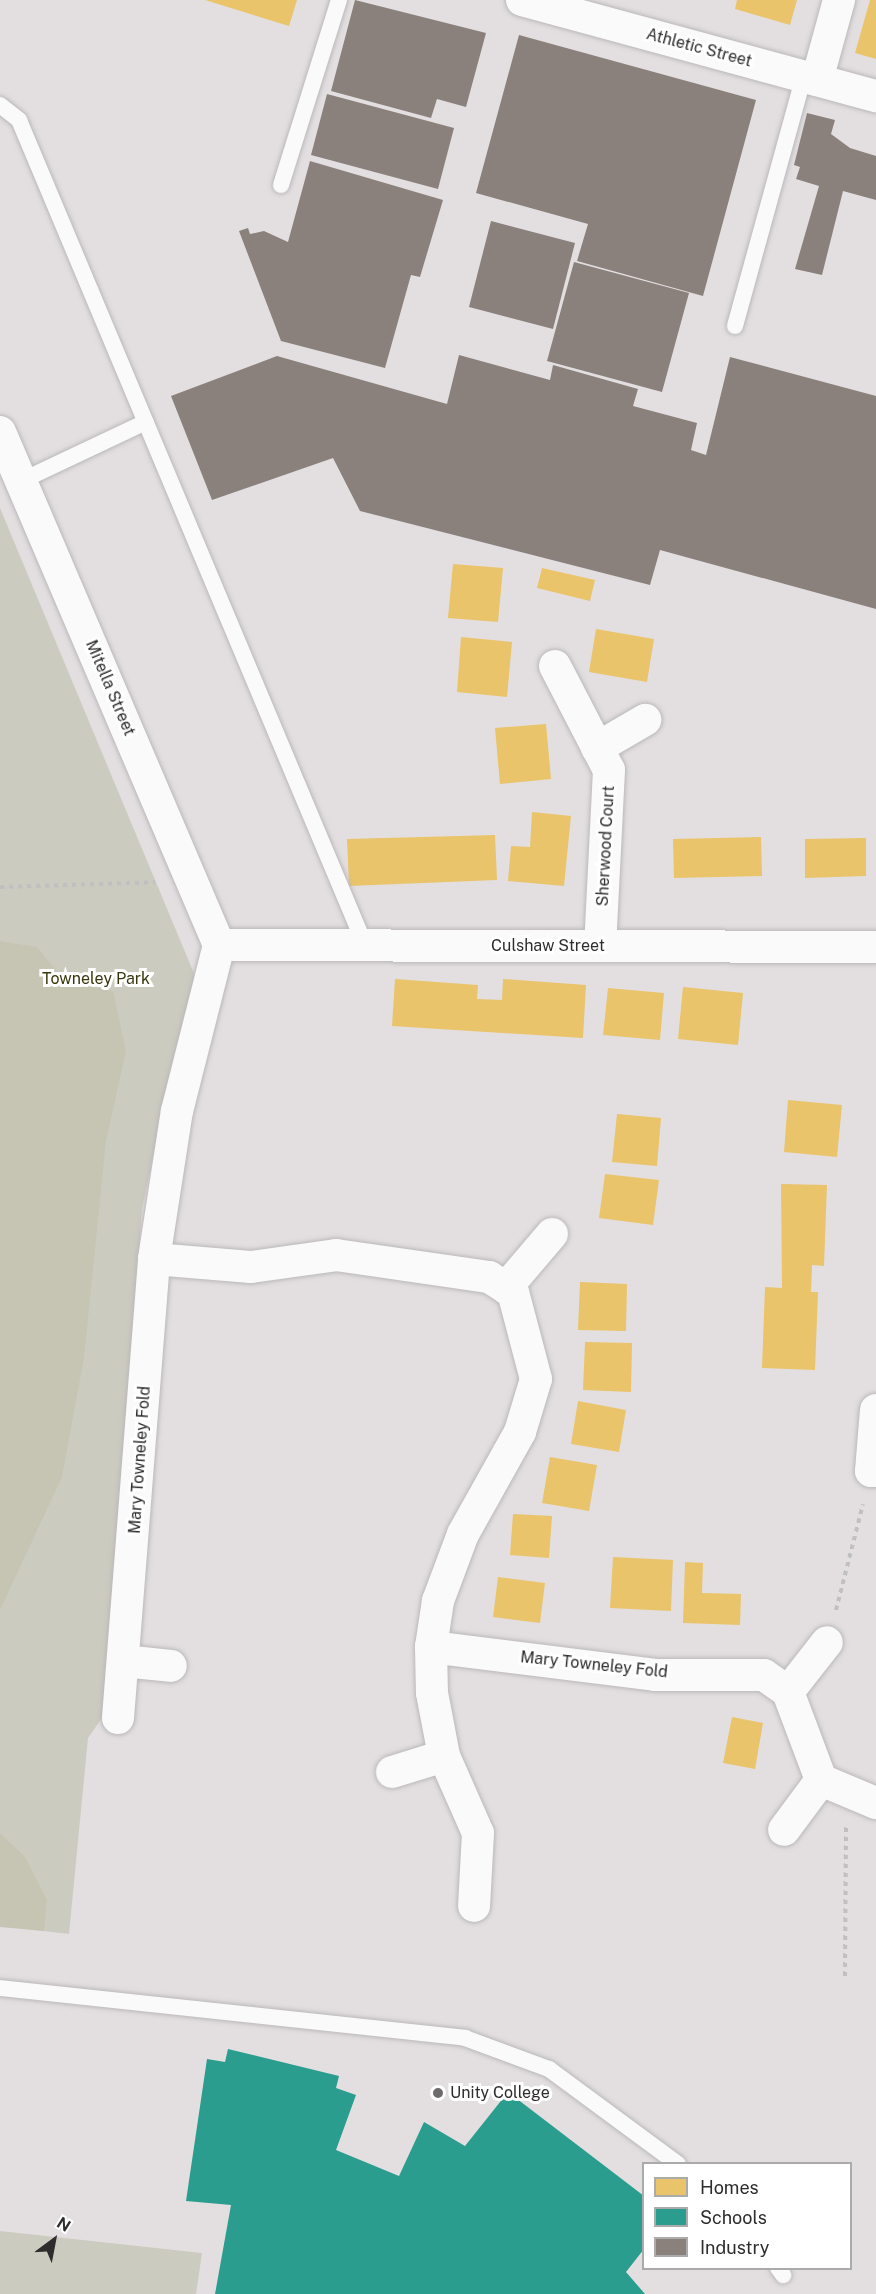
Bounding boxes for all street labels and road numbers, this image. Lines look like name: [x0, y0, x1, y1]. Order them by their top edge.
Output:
street label: Athletic Street: [644, 25, 754, 71]
street label: Mitella Street: [81, 637, 139, 739]
street label: Sherwood Court: [593, 785, 619, 907]
street label: Culshaw Street: [491, 936, 605, 956]
street label: Mary Towneley Fold: [125, 1385, 155, 1535]
street label: Mary Towneley Fold: [519, 1648, 669, 1682]

